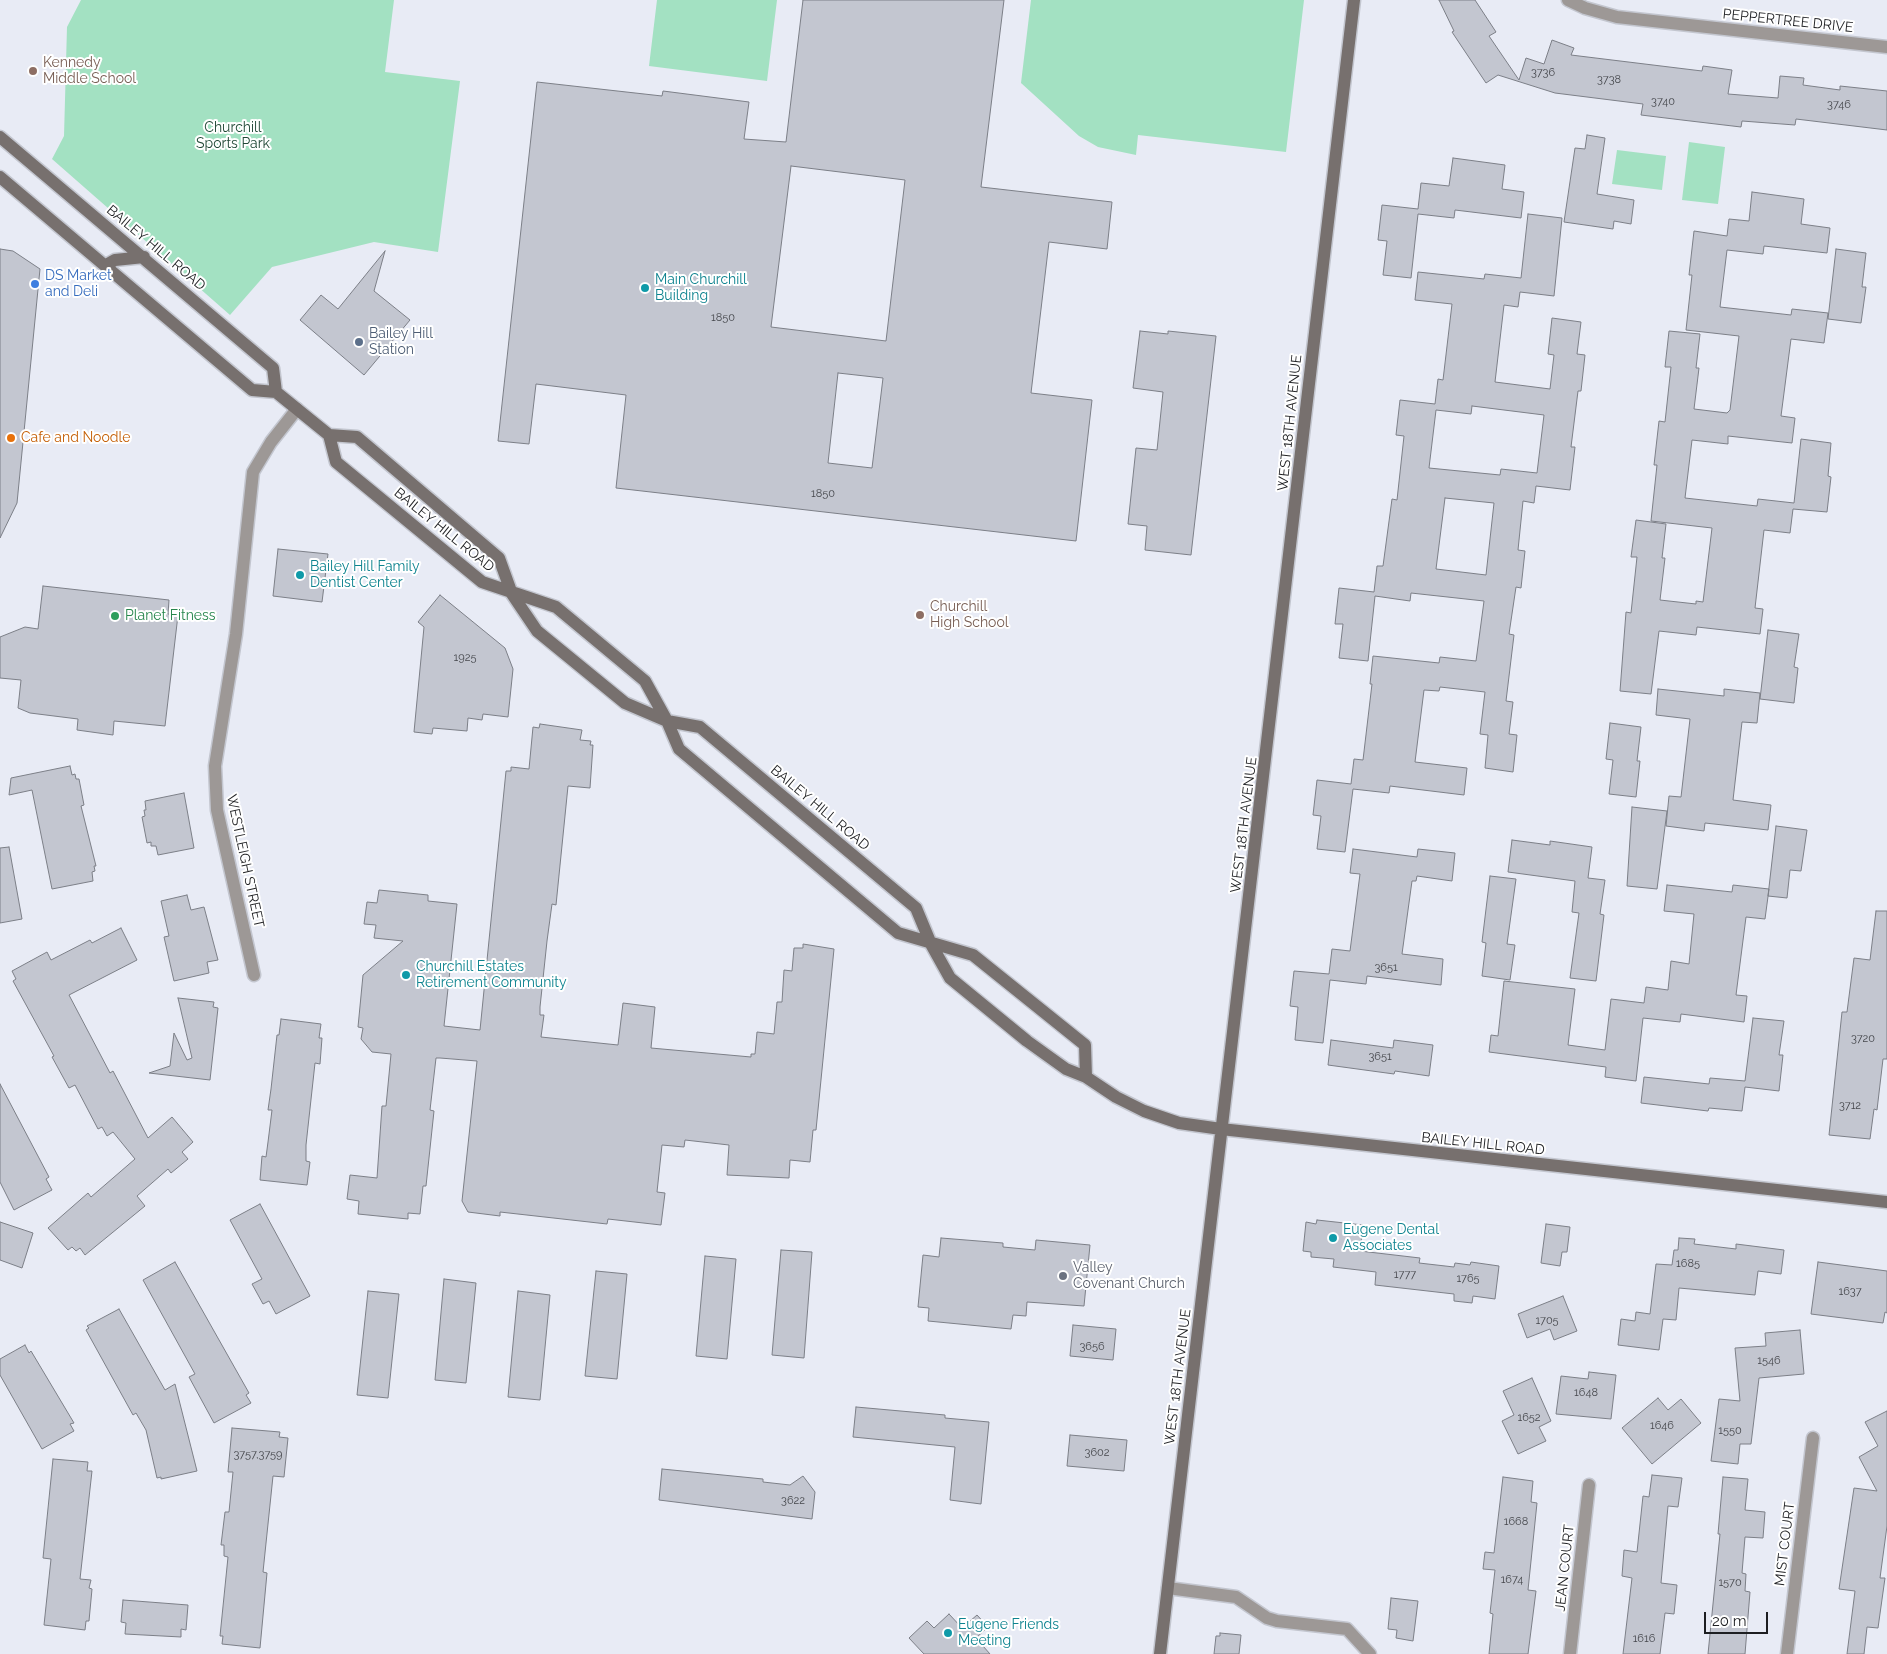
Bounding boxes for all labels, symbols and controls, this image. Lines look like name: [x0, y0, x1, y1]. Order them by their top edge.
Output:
street label: PEPPERTREE DRIVE: [1722, 6, 1854, 36]
place label: Kennedy Middle School: [43, 55, 136, 88]
marker: Kennedy Middle School: [27, 65, 39, 77]
house number: 3736: [1531, 66, 1555, 80]
house number: 3738: [1597, 73, 1621, 87]
house number: 3740: [1651, 95, 1675, 109]
house number: 3746: [1827, 98, 1851, 112]
park label: Churchill Sports Park: [196, 120, 270, 152]
street label: BAILEY HILL ROAD: [103, 202, 209, 294]
place label: DS Market and Deli: [45, 268, 112, 300]
place label: Main Churchill Building: [655, 272, 747, 304]
marker: DS Market and Deli: [29, 278, 41, 290]
marker: Main Churchill Building: [639, 282, 651, 294]
house number: 1850: [711, 311, 735, 325]
place label: Bailey Hill Station: [369, 326, 433, 358]
marker: Bailey Hill Station: [353, 336, 365, 348]
street label: WEST 18TH AVENUE: [1274, 354, 1306, 492]
place label: Cafe and Noodle: [21, 430, 131, 446]
marker: Cafe and Noodle: [5, 432, 17, 444]
street label: BAILEY HILL ROAD: [391, 484, 497, 576]
house number: 1850: [811, 487, 835, 501]
place label: Bailey Hill Family Dentist Center: [310, 559, 420, 592]
marker: Bailey Hill Family Dentist Center: [294, 569, 306, 581]
place label: Churchill High School: [930, 599, 1009, 632]
place label: Planet Fitness: [125, 608, 216, 624]
marker: Churchill High School: [914, 609, 926, 621]
marker: Planet Fitness: [109, 610, 121, 622]
house number: 1925: [454, 651, 476, 665]
street label: WEST 18TH AVENUE: [1227, 756, 1261, 894]
street label: BAILEY HILL ROAD: [767, 762, 873, 854]
street label: WESTLEIGH STREET: [223, 793, 267, 929]
place label: Churchill Estates Retirement Community: [416, 959, 567, 992]
house number: 3651: [1374, 961, 1398, 975]
marker: Churchill Estates Retirement Community: [400, 969, 412, 981]
house number: 3720: [1851, 1032, 1875, 1046]
house number: 3651: [1368, 1050, 1392, 1064]
house number: 3712: [1839, 1099, 1861, 1113]
street label: BAILEY HILL ROAD: [1421, 1129, 1545, 1159]
place label: Eugene Dental Associates: [1343, 1222, 1439, 1254]
marker: Eugene Dental Associates: [1327, 1232, 1339, 1244]
house number: 1685: [1676, 1257, 1700, 1271]
place label: Valley Covenant Church: [1073, 1260, 1185, 1292]
house number: 1777: [1394, 1268, 1416, 1282]
marker: Valley Covenant Church: [1057, 1270, 1069, 1282]
house number: 1765: [1456, 1272, 1480, 1286]
house number: 1637: [1838, 1285, 1862, 1299]
street label: WEST 18TH AVENUE: [1161, 1308, 1195, 1446]
house number: 1705: [1535, 1314, 1559, 1328]
house number: 3656: [1079, 1340, 1105, 1354]
house number: 1546: [1757, 1354, 1781, 1368]
house number: 1648: [1574, 1386, 1598, 1400]
house number: 1652: [1517, 1411, 1541, 1425]
house number: 1646: [1650, 1419, 1674, 1433]
house number: 1550: [1718, 1424, 1742, 1438]
house number: 3602: [1085, 1446, 1109, 1460]
house number: 3757,3759: [233, 1448, 283, 1462]
house number: 3622: [781, 1494, 805, 1508]
street label: MIST COURT: [1772, 1501, 1798, 1587]
house number: 1668: [1504, 1515, 1528, 1529]
street label: JEAN COURT: [1552, 1524, 1578, 1612]
house number: 1674: [1501, 1573, 1523, 1587]
house number: 1570: [1718, 1576, 1742, 1590]
scale bar: [1707, 1602, 1771, 1634]
text: 20 m: [1712, 1612, 1747, 1630]
place label: Eugene Friends Meeting: [958, 1617, 1059, 1650]
marker: Eugene Friends Meeting: [942, 1627, 954, 1639]
house number: 1616: [1633, 1632, 1655, 1646]

